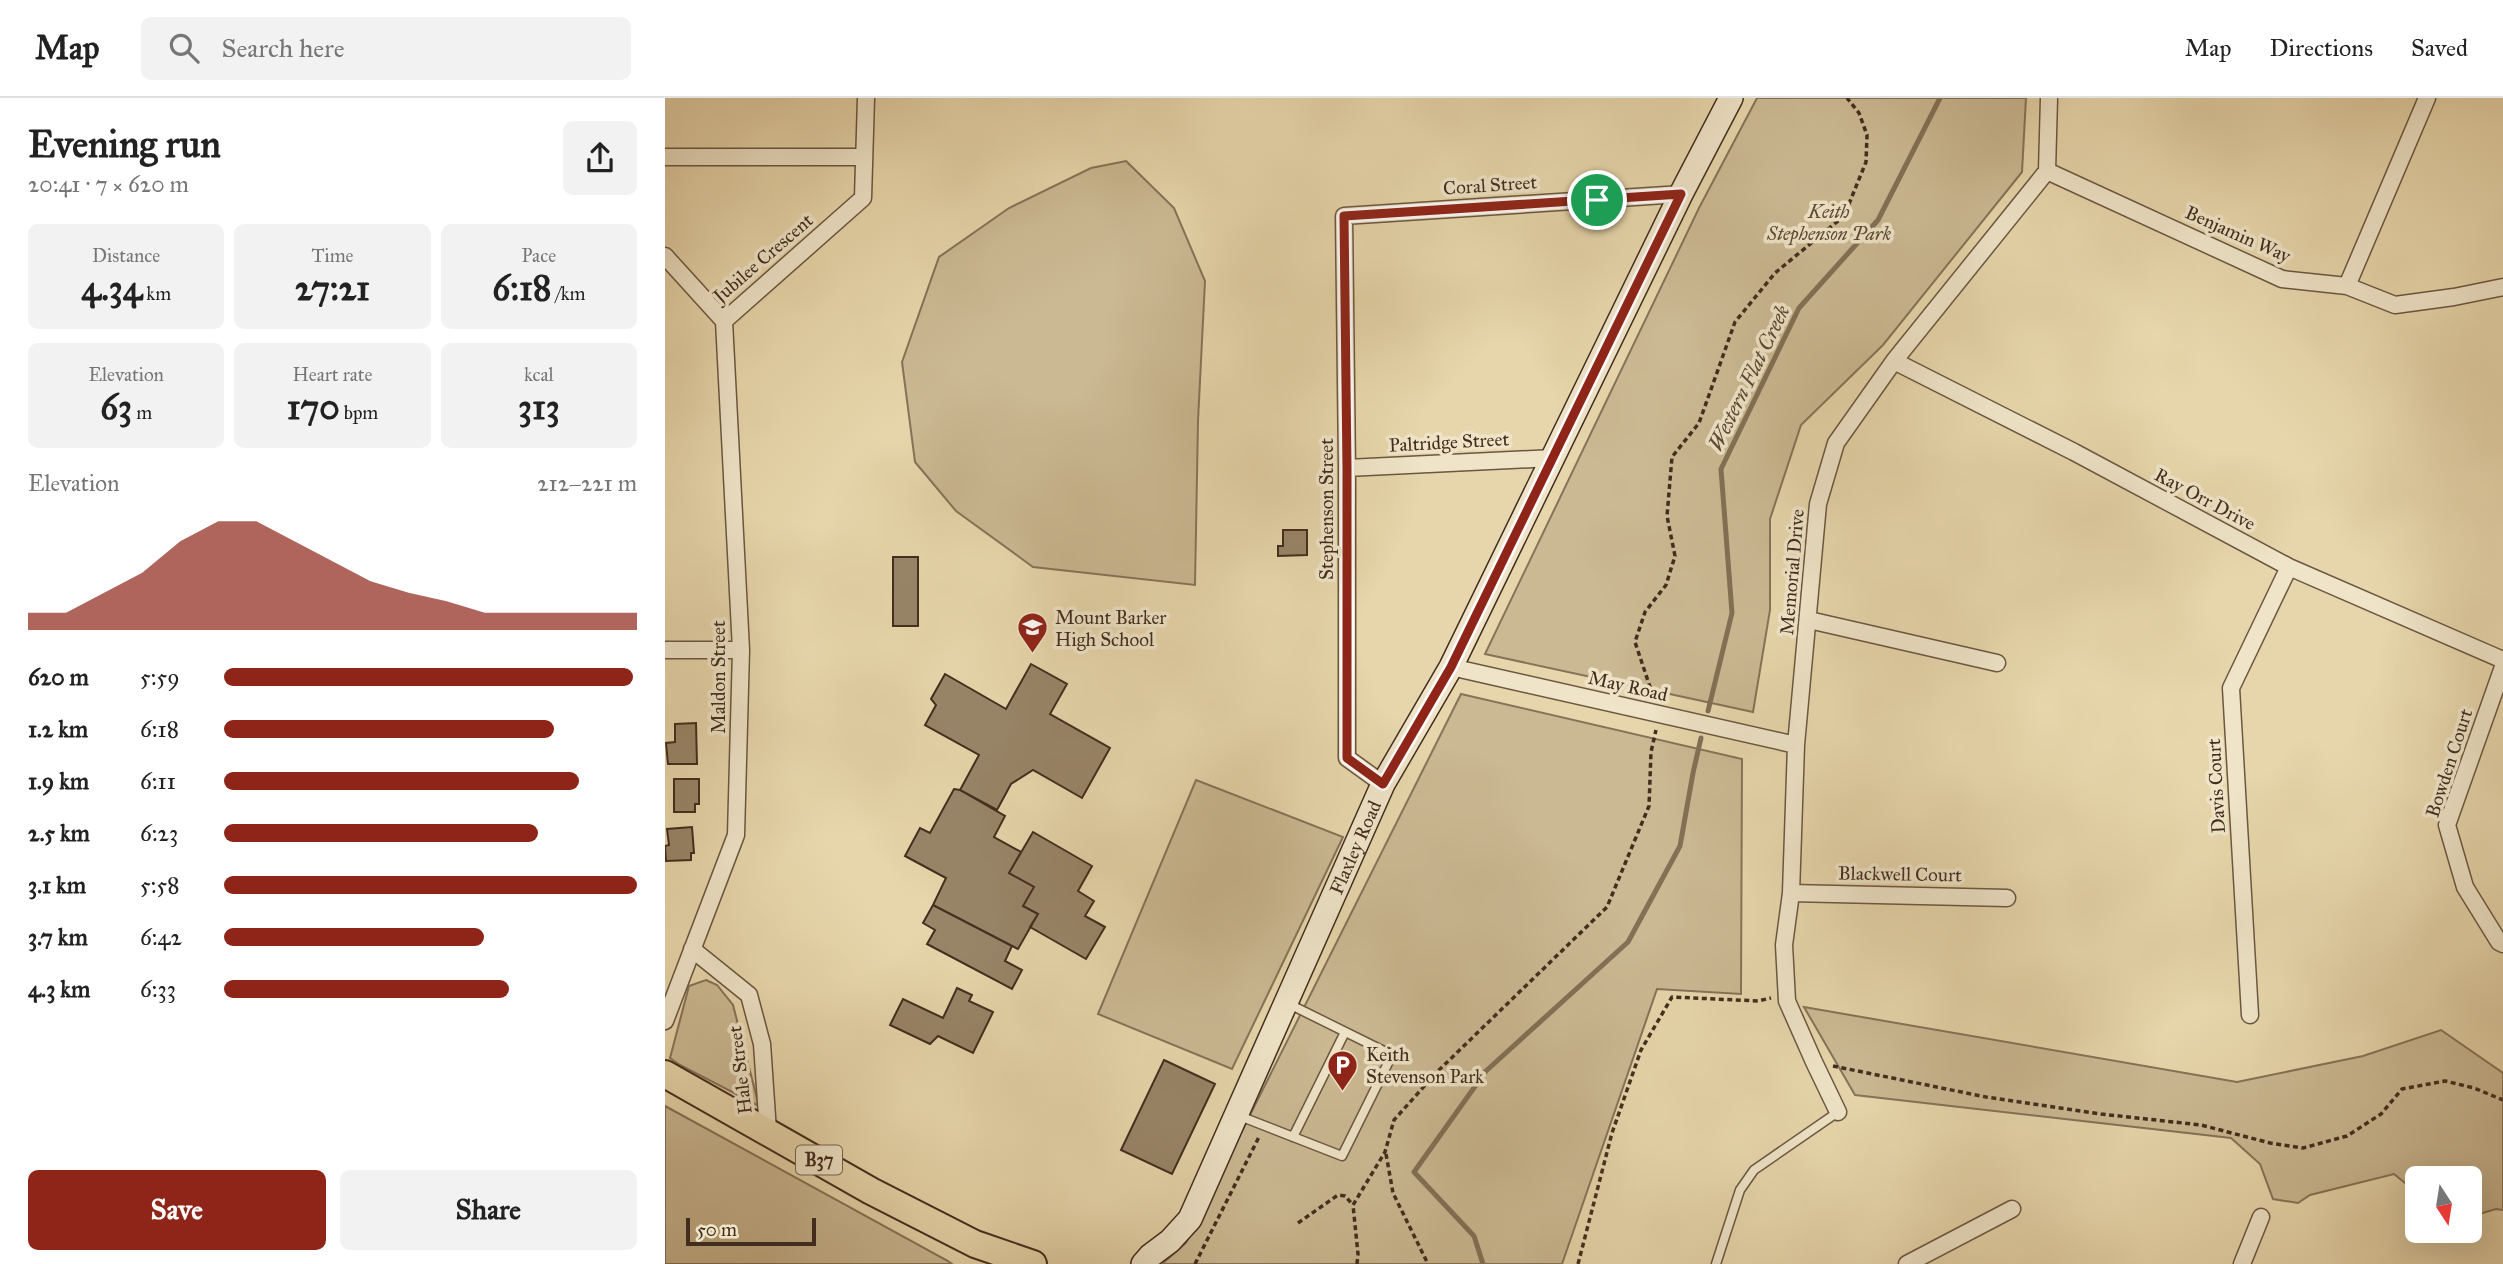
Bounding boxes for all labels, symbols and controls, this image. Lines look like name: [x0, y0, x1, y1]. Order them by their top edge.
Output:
search box: [141, 17, 631, 80]
text: Map: [35, 28, 99, 68]
icon: search: [165, 29, 203, 67]
text: Search here: [221, 32, 345, 64]
text: Map: [2185, 33, 2232, 63]
text: Directions: [2270, 33, 2373, 63]
text: Saved: [2411, 33, 2468, 63]
text: Evening run: [28, 121, 221, 167]
button: share: [563, 121, 637, 195]
text: 20:41 · 7 × 620 m: [28, 170, 189, 198]
street label: Coral Street: [1442, 170, 1538, 200]
pin: [1567, 170, 1627, 230]
icon: arrive: [1578, 181, 1616, 219]
park label: Keith Stephenson Park: [1766, 200, 1892, 246]
street label: Benjamin Way: [2182, 201, 2295, 268]
street label: Jubilee Crescent: [707, 208, 818, 310]
text: Distance: [92, 244, 160, 267]
text: Time: [311, 244, 354, 267]
text: Pace: [522, 244, 556, 267]
text: 4.34: [81, 267, 142, 310]
text: 27:21: [295, 267, 370, 310]
text: 6:18: [492, 267, 551, 310]
text: km: [142, 282, 171, 305]
text: /km: [551, 282, 585, 305]
water label: Western Flat Creek: [1702, 300, 1796, 455]
text: Elevation: [88, 363, 164, 386]
text: Heart rate: [293, 363, 372, 386]
text: kcal: [524, 363, 554, 386]
text: 63: [100, 386, 132, 429]
text: 170: [287, 386, 340, 429]
text: 313: [518, 386, 560, 429]
text: m: [132, 401, 152, 424]
text: bpm: [340, 401, 378, 424]
street label: Paltridge Street: [1388, 427, 1510, 458]
street label: Stephenson Street: [1315, 438, 1338, 580]
street label: Ray Orr Drive: [2151, 463, 2259, 535]
text: Elevation: [28, 469, 119, 497]
text: 212–221 m: [537, 469, 637, 497]
street label: Memorial Drive: [1775, 508, 1809, 636]
place label: Mount Barker High School: [1055, 606, 1167, 652]
school or university icon: Mount Barker High School: [1015, 611, 1049, 655]
street label: Maldon Street: [707, 620, 730, 734]
text: 620 m: [28, 663, 89, 691]
text: 5:59: [140, 663, 180, 691]
street label: May Road: [1586, 666, 1670, 706]
street label: Bowden Court: [2421, 705, 2477, 820]
text: 1.2 km: [28, 715, 88, 743]
text: 6:18: [140, 715, 179, 743]
street label: Davis Court: [2202, 738, 2230, 834]
text: 1.9 km: [28, 767, 89, 795]
text: 6:11: [140, 767, 176, 795]
street label: Flaxley Road: [1324, 796, 1386, 898]
text: 2.5 km: [28, 819, 90, 847]
text: 6:23: [140, 819, 178, 847]
street label: Blackwell Court: [1838, 861, 1962, 887]
text: 3.1 km: [28, 871, 86, 899]
text: 5:58: [140, 871, 179, 899]
text: 3.7 km: [28, 923, 88, 951]
text: 6:42: [140, 923, 182, 951]
text: 4.3 km: [28, 975, 90, 1003]
text: 6:33: [140, 975, 176, 1003]
street label: Hale Street: [723, 1024, 757, 1115]
place label: Keith Stevenson Park: [1366, 1043, 1484, 1088]
parking icon: Keith Stevenson Park: [1326, 1048, 1360, 1092]
road number: B37: [796, 1146, 842, 1175]
north arrow: [2405, 1166, 2481, 1242]
map controls: [2405, 1166, 2482, 1243]
button: Save: [28, 1170, 326, 1250]
button: Share: [340, 1170, 637, 1250]
scale bar: [686, 1215, 815, 1247]
text: 50 m: [697, 1218, 737, 1241]

